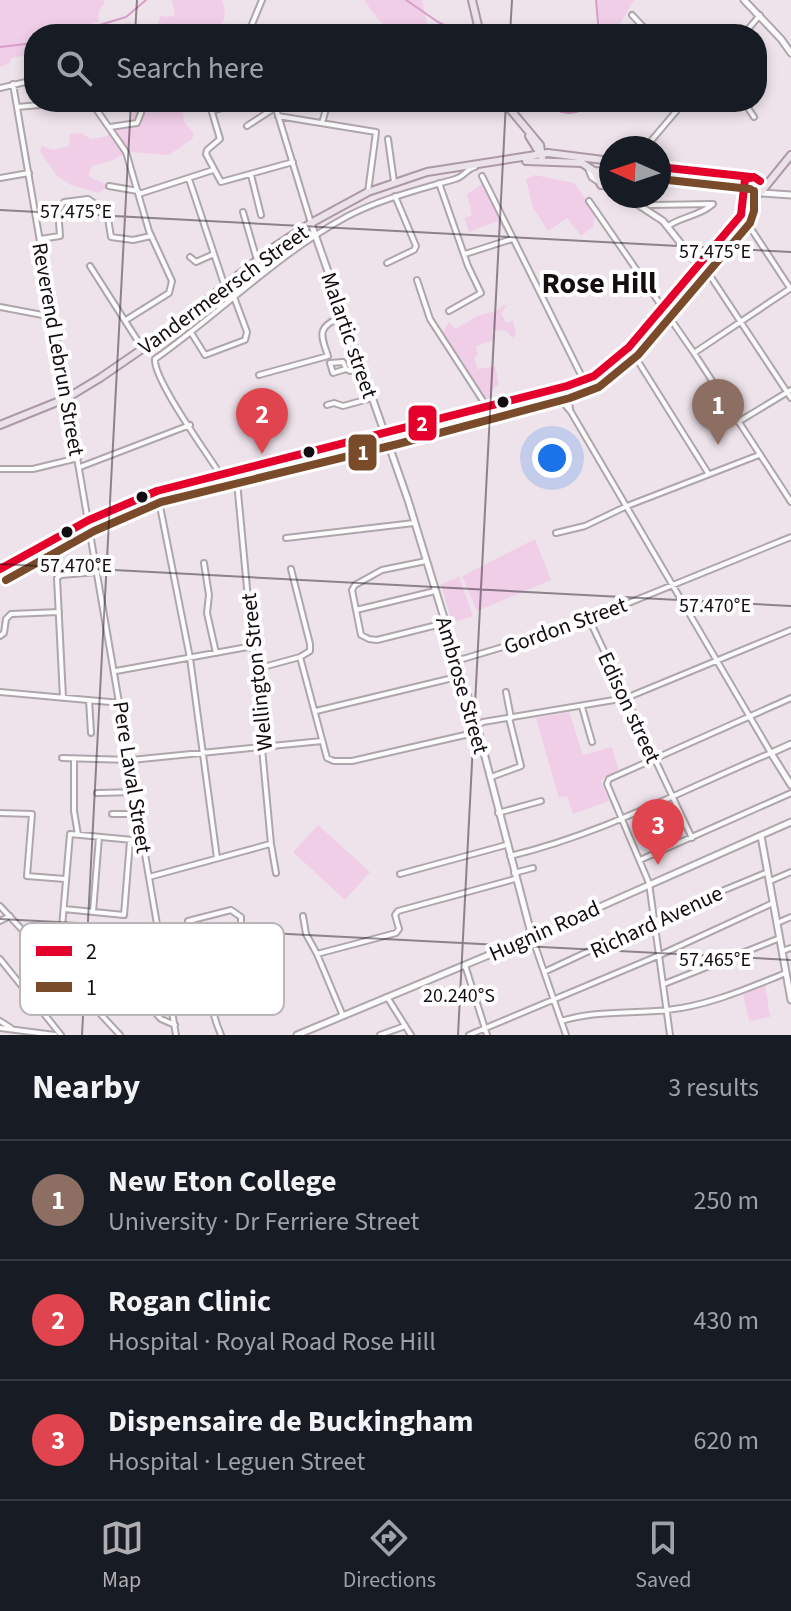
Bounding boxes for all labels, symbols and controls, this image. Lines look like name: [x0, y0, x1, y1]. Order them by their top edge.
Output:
search box: [24, 24, 767, 112]
icon: search: [52, 46, 96, 90]
text: Search here: [116, 47, 264, 90]
north arrow: [599, 136, 671, 208]
text: 57.475°E: [40, 198, 112, 226]
street label: Vandermeersch Street: [132, 217, 316, 362]
text: 57.475°E: [679, 238, 751, 266]
street label: Reverend Lebrun Street: [23, 240, 93, 459]
district label: Rose Hill: [541, 262, 657, 305]
street label: Malartic street: [313, 268, 386, 403]
pin: 1: [692, 379, 744, 445]
pin: 2: [236, 388, 288, 454]
unlabelled marker: [495, 394, 511, 410]
line badge: 2: [407, 404, 438, 442]
text: 2: [416, 408, 428, 440]
line badge: 1: [347, 433, 378, 472]
text: 1: [357, 437, 369, 469]
your location: [532, 438, 572, 478]
unlabelled marker: [301, 444, 317, 460]
unlabelled marker: [134, 489, 150, 505]
unlabelled marker: [59, 524, 75, 540]
text: 57.470°E: [40, 552, 112, 580]
street label: Gordon Street: [499, 589, 632, 663]
street label: Wellington Street: [233, 591, 281, 752]
text: 57.470°E: [679, 592, 751, 620]
street label: Ambrose Street: [427, 613, 497, 758]
street label: Edison street: [589, 647, 669, 769]
street label: Pere Laval Street: [104, 699, 160, 856]
pin: 3: [632, 799, 684, 865]
street label: Richard Avenue: [585, 877, 728, 967]
street label: Hugnin Road: [484, 892, 605, 970]
legend: [20, 923, 284, 1015]
text: 2: [86, 936, 97, 968]
text: 57.465°E: [679, 946, 751, 974]
text: 1: [86, 972, 97, 1004]
text: 20.240°S: [423, 982, 495, 1010]
text: Nearby: [32, 1063, 140, 1112]
text: 3 results: [668, 1069, 759, 1106]
text: New Eton College: [108, 1160, 336, 1203]
text: 1: [51, 1182, 65, 1219]
text: 250 m: [693, 1182, 759, 1219]
text: University · Dr Ferriere Street: [108, 1203, 419, 1240]
text: Rogan Clinic: [108, 1280, 271, 1323]
text: 2: [51, 1302, 65, 1339]
text: 430 m: [693, 1302, 759, 1339]
text: Hospital · Royal Road Rose Hill: [108, 1323, 436, 1360]
text: Dispensaire de Buckingham: [108, 1400, 474, 1443]
text: 3: [51, 1422, 65, 1459]
text: 620 m: [693, 1422, 759, 1459]
text: Hospital · Leguen Street: [108, 1443, 365, 1480]
tab: Map: [100, 1516, 144, 1596]
tab: Directions: [343, 1516, 436, 1596]
tab: Saved: [635, 1516, 691, 1596]

